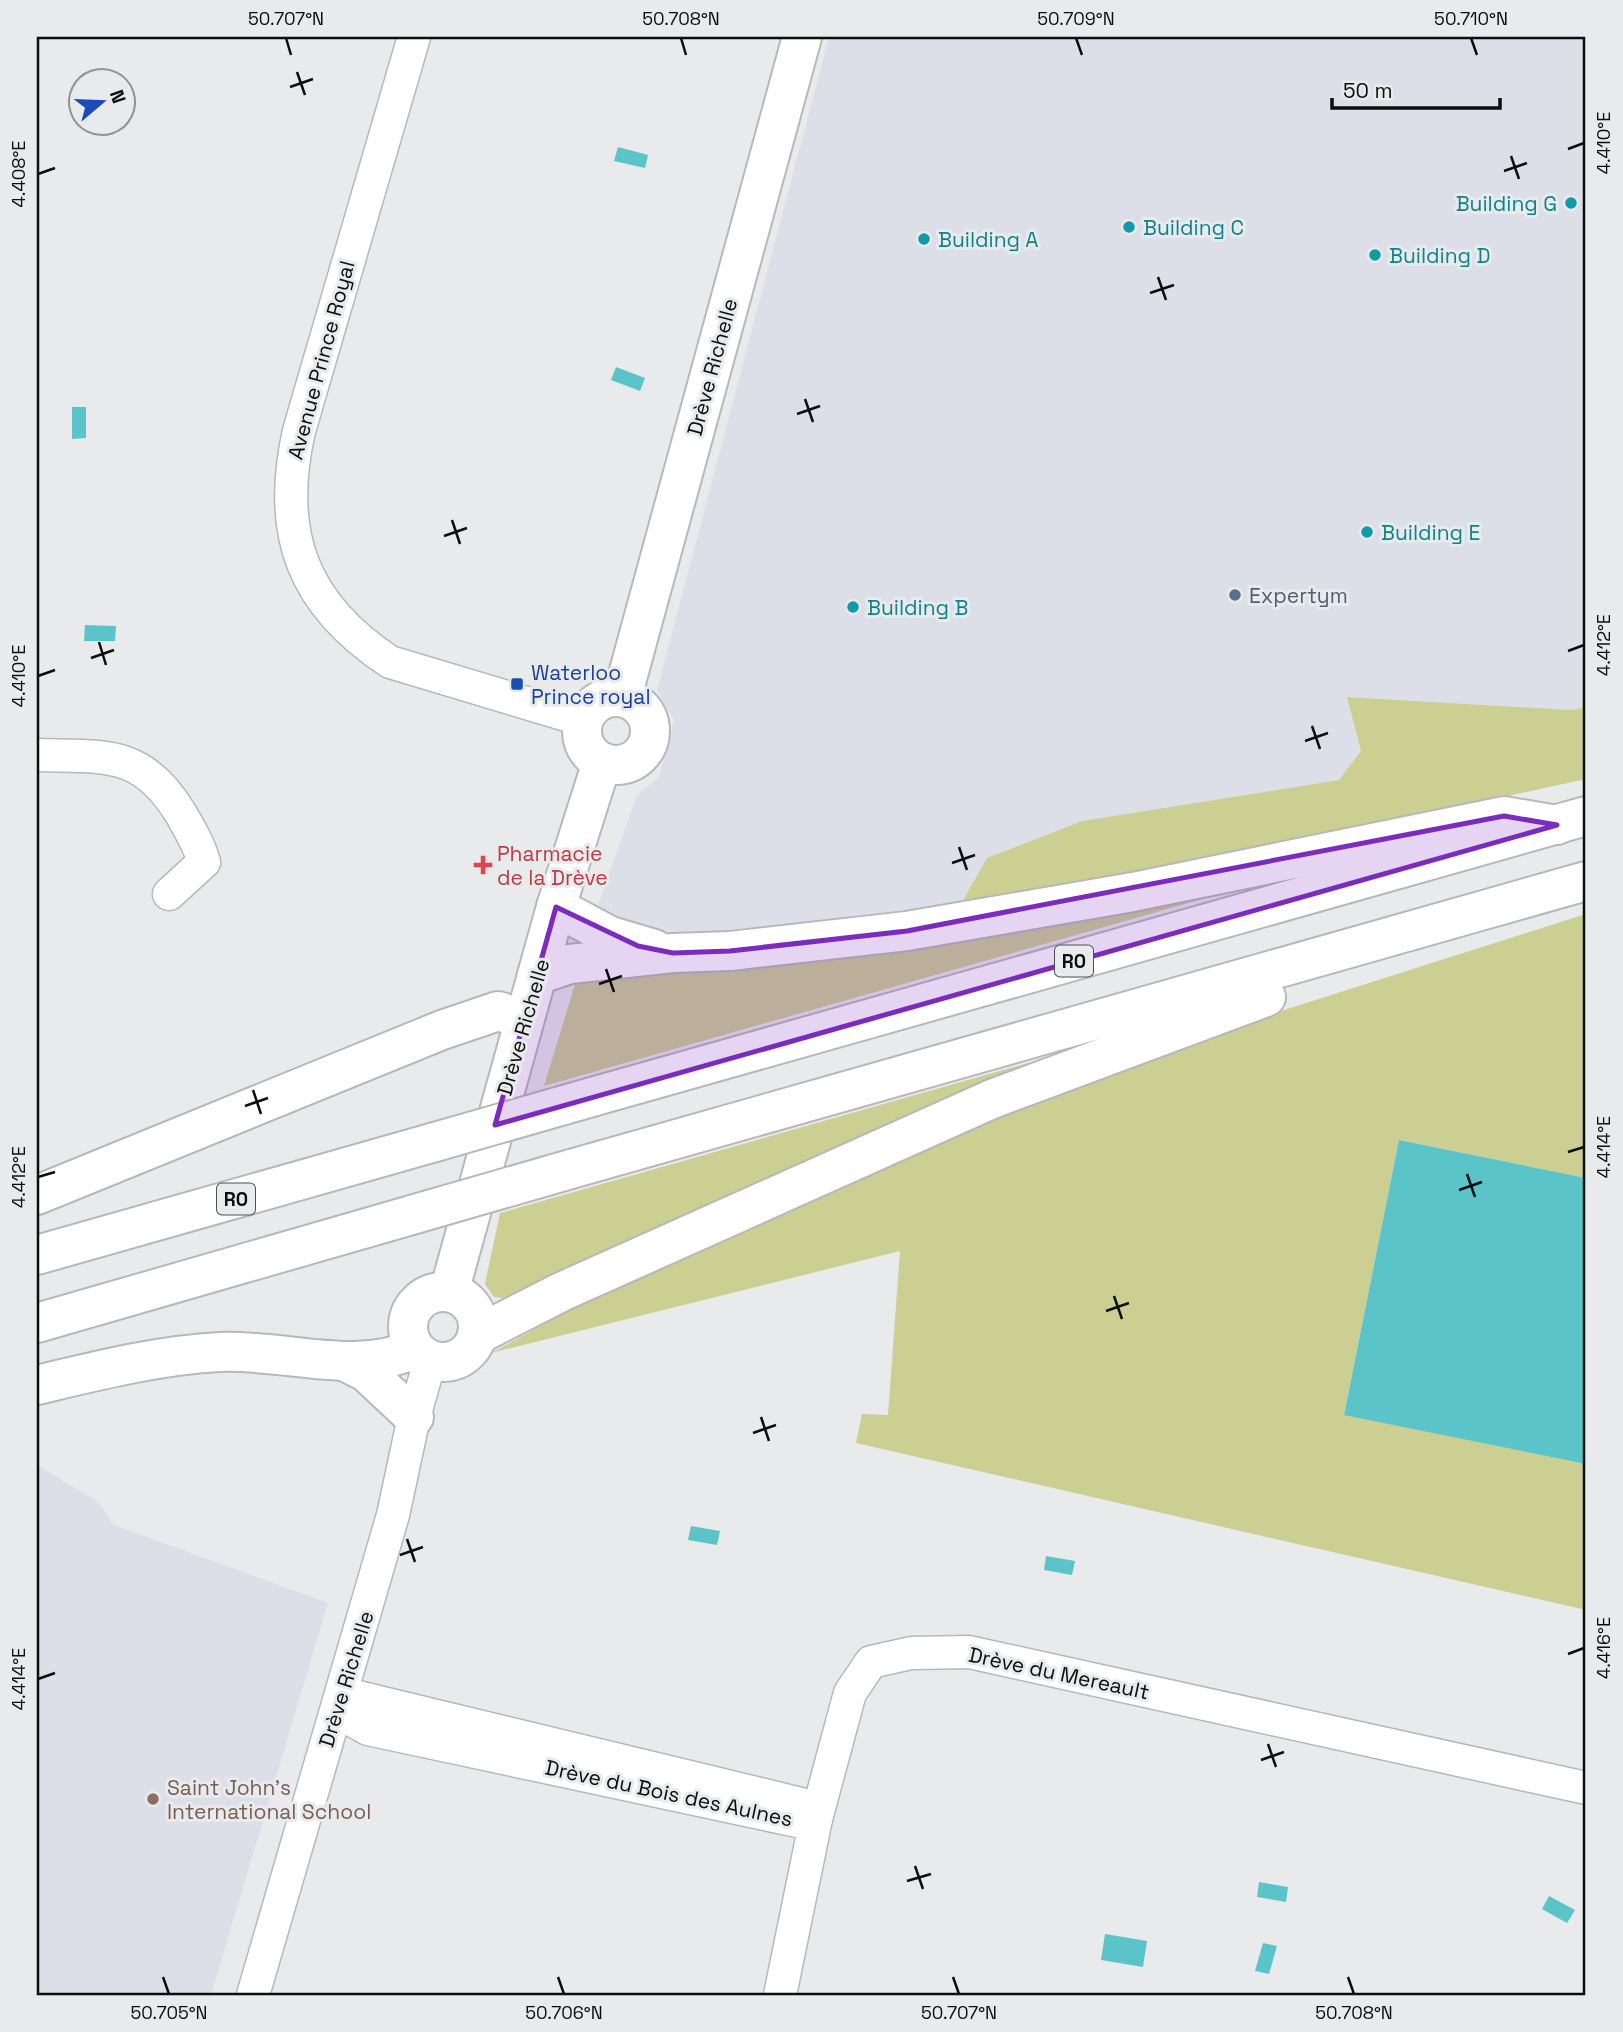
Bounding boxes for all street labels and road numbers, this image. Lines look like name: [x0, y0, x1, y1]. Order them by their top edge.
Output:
street label: Avenue Prince Royal: [281, 258, 361, 462]
street label: Drève Richelle: [681, 295, 743, 439]
road number: R0: [1055, 945, 1093, 976]
street label: Drève Richelle: [491, 955, 555, 1099]
road number: R0: [217, 1184, 255, 1214]
street label: Drève Richelle: [312, 1608, 380, 1750]
street label: Drève du Mereault: [966, 1641, 1152, 1705]
street label: Drève du Bois des Aulnes: [543, 1754, 795, 1832]

